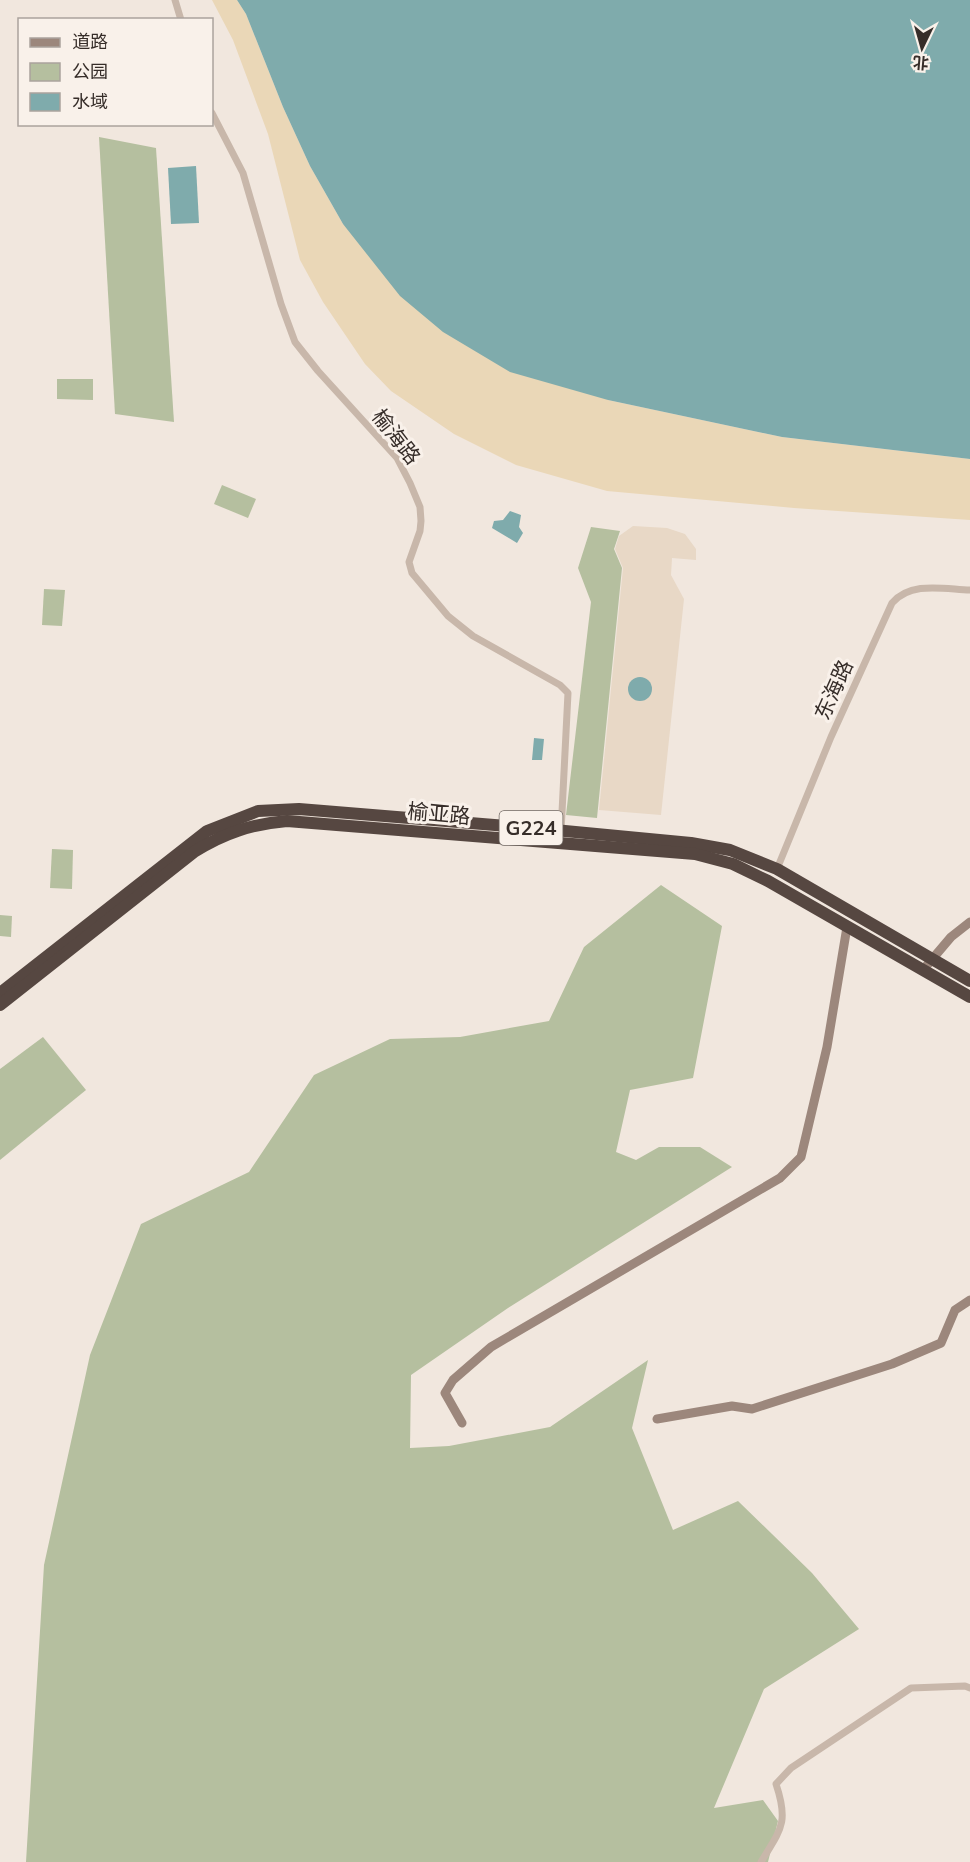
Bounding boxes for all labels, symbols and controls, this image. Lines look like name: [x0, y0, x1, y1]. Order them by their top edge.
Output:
legend: [18, 18, 213, 126]
north arrow: [892, 18, 952, 78]
text: 道路: [72, 30, 108, 53]
text: 北: [912, 52, 930, 74]
text: 公园: [72, 60, 108, 83]
text: 水域: [72, 90, 108, 113]
street label: 榆海路: [367, 404, 426, 469]
street label: 东海路: [808, 656, 858, 724]
street label: 榆亚路: [407, 797, 472, 829]
road number: G224: [500, 811, 562, 845]

